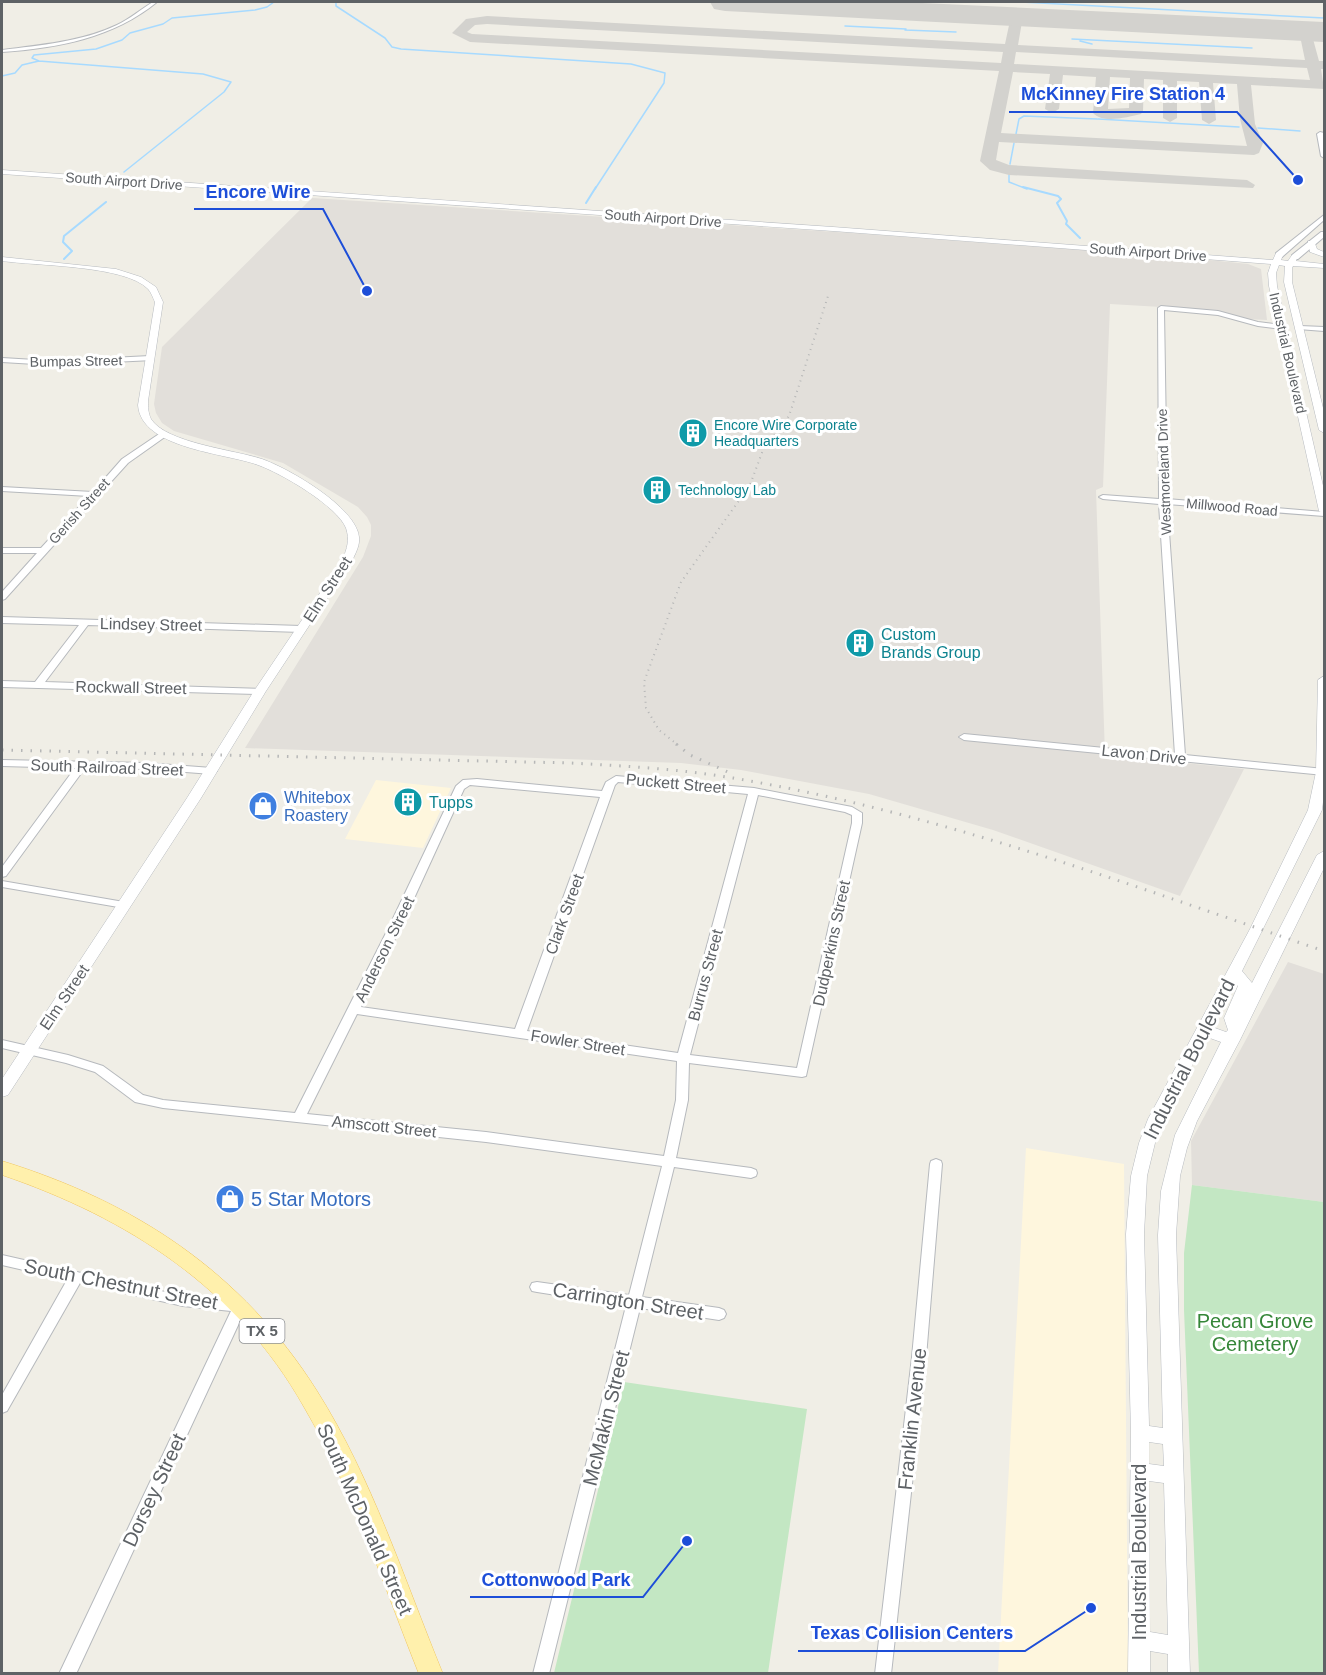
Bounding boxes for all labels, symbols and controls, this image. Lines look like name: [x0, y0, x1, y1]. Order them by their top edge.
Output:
callout: McKinney Fire Station 4: [1009, 76, 1237, 112]
text: McKinney Fire Station 4: [1021, 84, 1225, 104]
street label: South Airport Drive: [65, 169, 183, 193]
callout: Encore Wire: [194, 173, 323, 209]
text: Encore Wire: [206, 182, 310, 202]
street label: South Airport Drive: [604, 206, 722, 230]
street label: South Airport Drive: [1089, 240, 1207, 264]
street label: Industrial Boulevard: [1266, 291, 1310, 415]
street label: Bumpas Street: [30, 352, 123, 370]
street label: Westmoreland Drive: [1154, 408, 1174, 536]
building icon: Encore Wire Corporate Headquarters: [677, 417, 709, 449]
place label: Encore Wire Corporate Headquarters: [714, 417, 857, 449]
building icon: Technology Lab: [641, 474, 673, 506]
street label: Gerish Street: [45, 475, 113, 547]
place label: Technology Lab: [678, 482, 776, 498]
street label: Millwood Road: [1186, 495, 1278, 519]
street label: Elm Street: [300, 553, 355, 625]
street label: Lindsey Street: [100, 615, 203, 634]
place label: Custom Brands Group: [881, 626, 981, 661]
building icon: Custom Brands Group: [844, 627, 876, 659]
street label: Rockwall Street: [75, 678, 187, 697]
street label: Lavon Drive: [1101, 742, 1187, 767]
street label: South Railroad Street: [30, 756, 184, 779]
street label: Puckett Street: [625, 771, 727, 796]
building icon: Tupps: [392, 786, 424, 818]
place label: Whitebox Roastery: [284, 789, 351, 824]
shop icon: Whitebox Roastery: [247, 790, 279, 822]
place label: Tupps: [429, 794, 473, 811]
street label: Clark Street: [542, 871, 587, 957]
street label: Dudperkins Street: [810, 878, 853, 1008]
street label: Anderson Street: [351, 893, 418, 1005]
street label: Burrus Street: [685, 927, 726, 1023]
street label: Elm Street: [36, 961, 93, 1033]
street label: Industrial Boulevard: [1139, 975, 1239, 1143]
street label: Fowler Street: [530, 1027, 627, 1058]
street label: Amscott Street: [331, 1113, 438, 1140]
shop icon: 5 Star Motors: [214, 1183, 246, 1215]
place label: 5 Star Motors: [251, 1188, 371, 1210]
street label: South Chestnut Street: [22, 1254, 220, 1314]
street label: Carrington Street: [551, 1278, 705, 1324]
park label: Pecan Grove Cemetery: [1197, 1310, 1313, 1355]
road number: TX 5: [240, 1319, 284, 1343]
street label: Franklin Avenue: [894, 1347, 930, 1491]
street label: McMakin Street: [579, 1348, 634, 1488]
street label: South McDonald Street: [313, 1420, 417, 1618]
street label: Dorsey Street: [118, 1430, 190, 1550]
street label: Industrial Boulevard: [1128, 1464, 1150, 1640]
callout: Cottonwood Park: [470, 1561, 643, 1597]
text: Cottonwood Park: [482, 1570, 631, 1590]
callout: Texas Collision Centers: [798, 1615, 1025, 1651]
text: Texas Collision Centers: [811, 1623, 1013, 1643]

